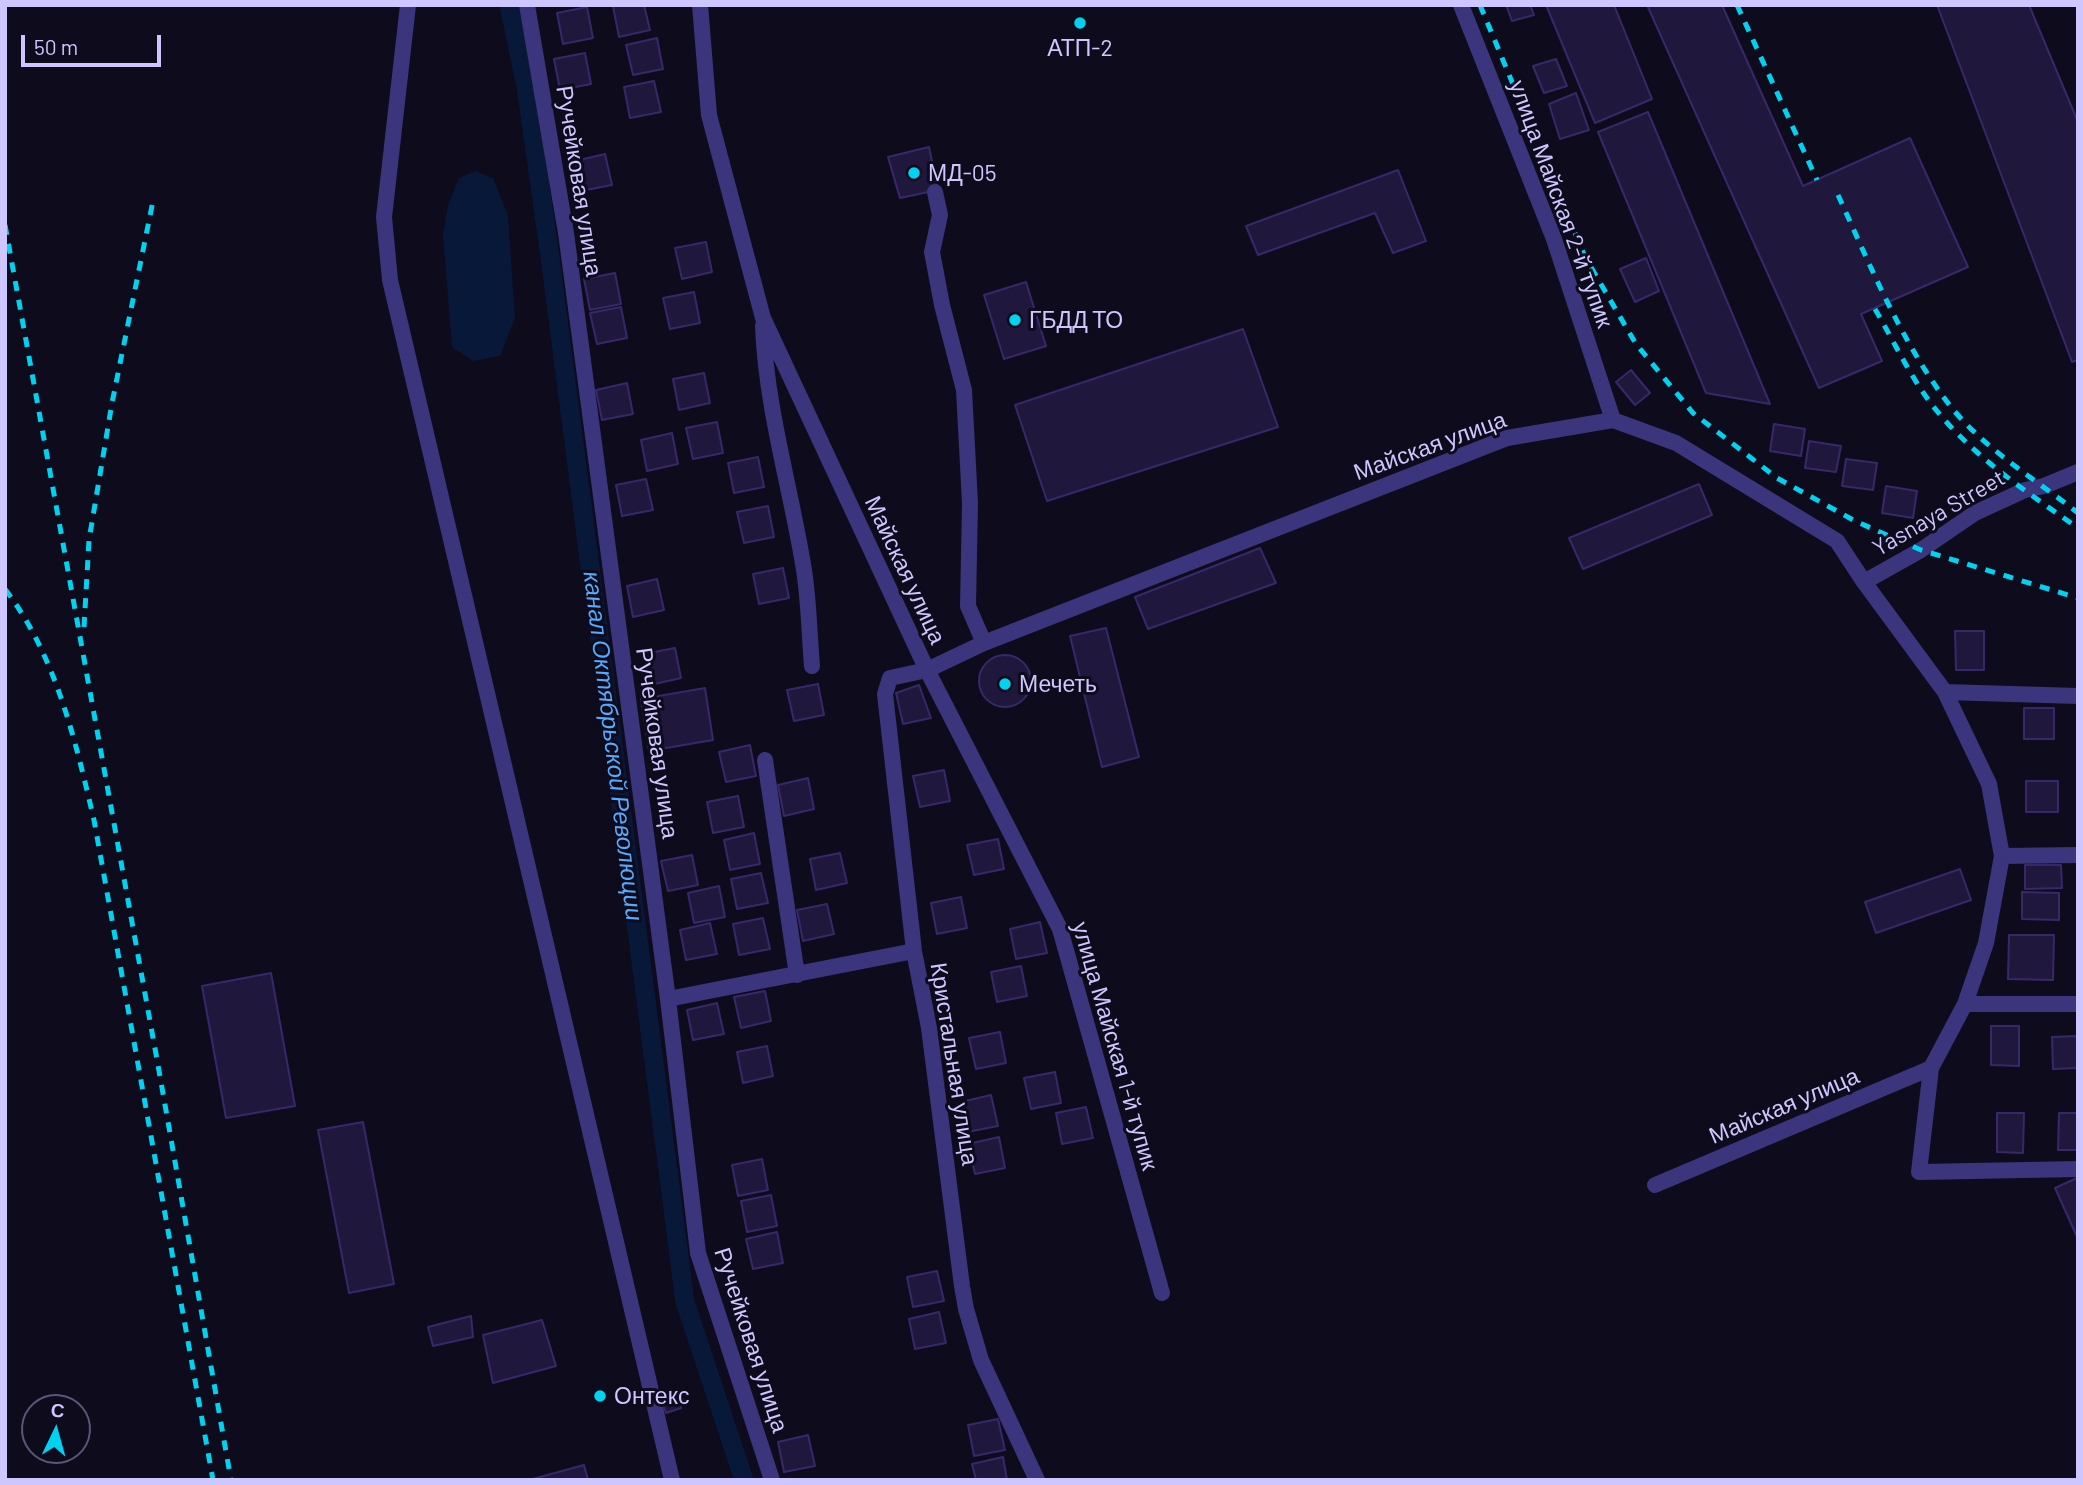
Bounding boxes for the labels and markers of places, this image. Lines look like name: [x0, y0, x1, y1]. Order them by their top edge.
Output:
marker: АТП-2: [1072, 15, 1088, 31]
place label: АТП-2: [1047, 34, 1113, 62]
place label: МД-05: [928, 159, 997, 187]
marker: МД-05: [906, 165, 922, 181]
place label: ГБДД ТО: [1029, 306, 1123, 334]
marker: ГБДД ТО: [1007, 312, 1023, 328]
place label: Мечеть: [1019, 670, 1097, 698]
marker: Мечеть: [997, 676, 1013, 692]
place label: Онтекс: [614, 1382, 689, 1410]
marker: Онтекс: [592, 1388, 608, 1404]

